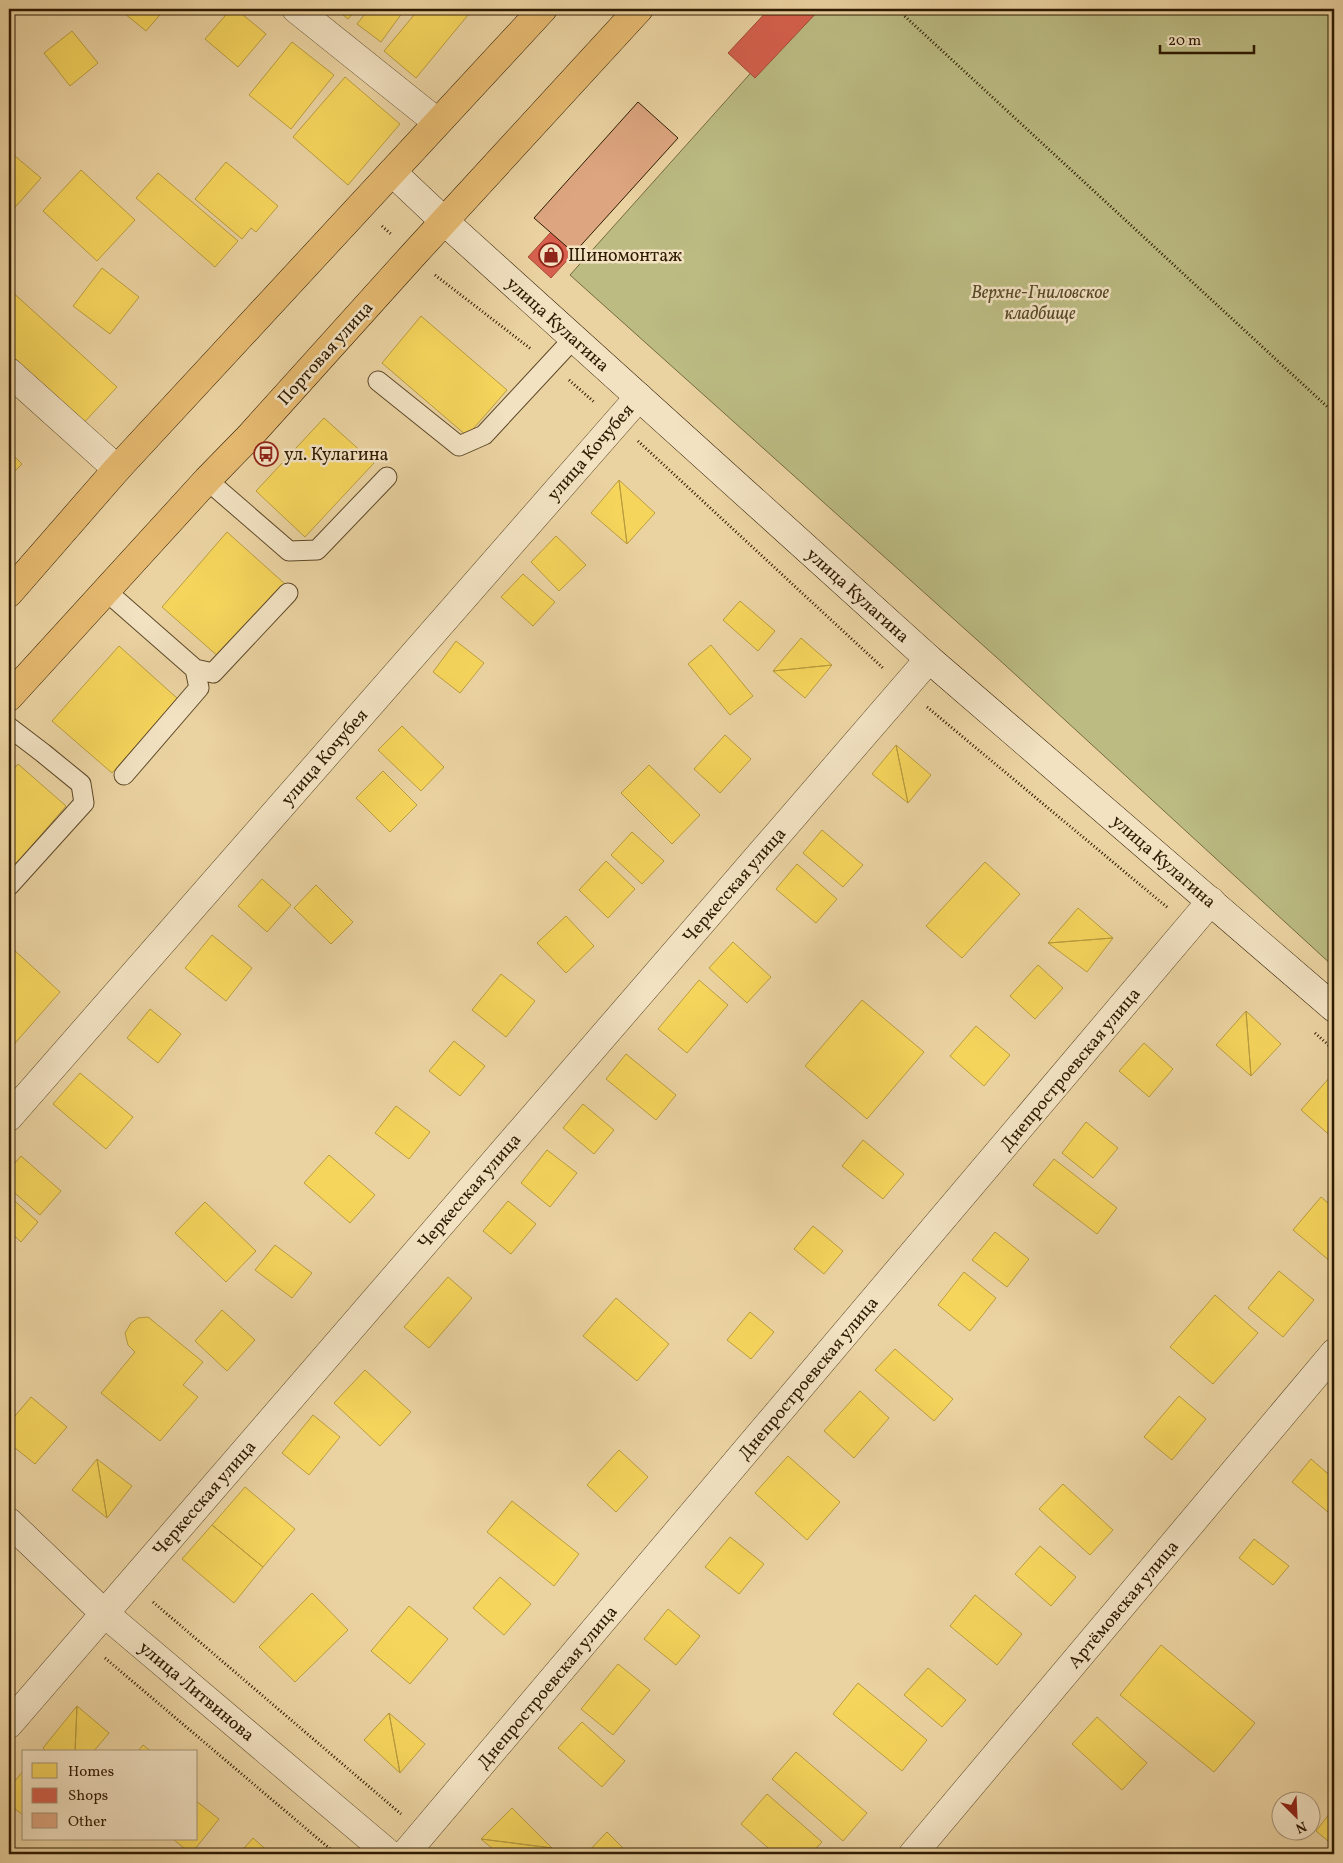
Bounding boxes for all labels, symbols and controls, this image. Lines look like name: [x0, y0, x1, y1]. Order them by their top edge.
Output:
scale bar: [1160, 22, 1254, 54]
text: 20 m: [1168, 31, 1201, 52]
shop icon: Шиномонтаж: [538, 242, 564, 268]
place label: Шиномонтаж: [568, 244, 682, 269]
street label: улица Кулагина: [500, 272, 614, 378]
park label: Верхне-Гниловское кладбище: [971, 281, 1110, 327]
street label: Портовая улица: [273, 296, 380, 412]
street label: улица Кочубея: [542, 399, 640, 507]
bus stop icon: ул. Кулагина: [253, 441, 279, 467]
place label: ул. Кулагина: [284, 443, 389, 468]
street label: улица Кулагина: [800, 543, 914, 649]
street label: улица Кочубея: [276, 704, 374, 812]
street label: улица Кулагина: [1105, 810, 1221, 915]
street label: Черкесская улица: [678, 822, 793, 949]
street label: Днепростроевская улица: [995, 983, 1147, 1157]
street label: Черкесская улица: [413, 1128, 528, 1255]
street label: Днепростроевская улица: [733, 1292, 885, 1466]
street label: Черкесская улица: [148, 1435, 263, 1562]
street label: Артёмовская улица: [1063, 1535, 1185, 1675]
street label: Днепростроевская улица: [472, 1601, 624, 1775]
street label: улица Литвинова: [133, 1636, 259, 1748]
legend: [22, 1750, 198, 1840]
text: Homes: [68, 1762, 114, 1783]
text: Shops: [68, 1786, 108, 1807]
north arrow: [1270, 1790, 1320, 1840]
text: Other: [68, 1812, 107, 1833]
text: N: [1292, 1816, 1309, 1837]

